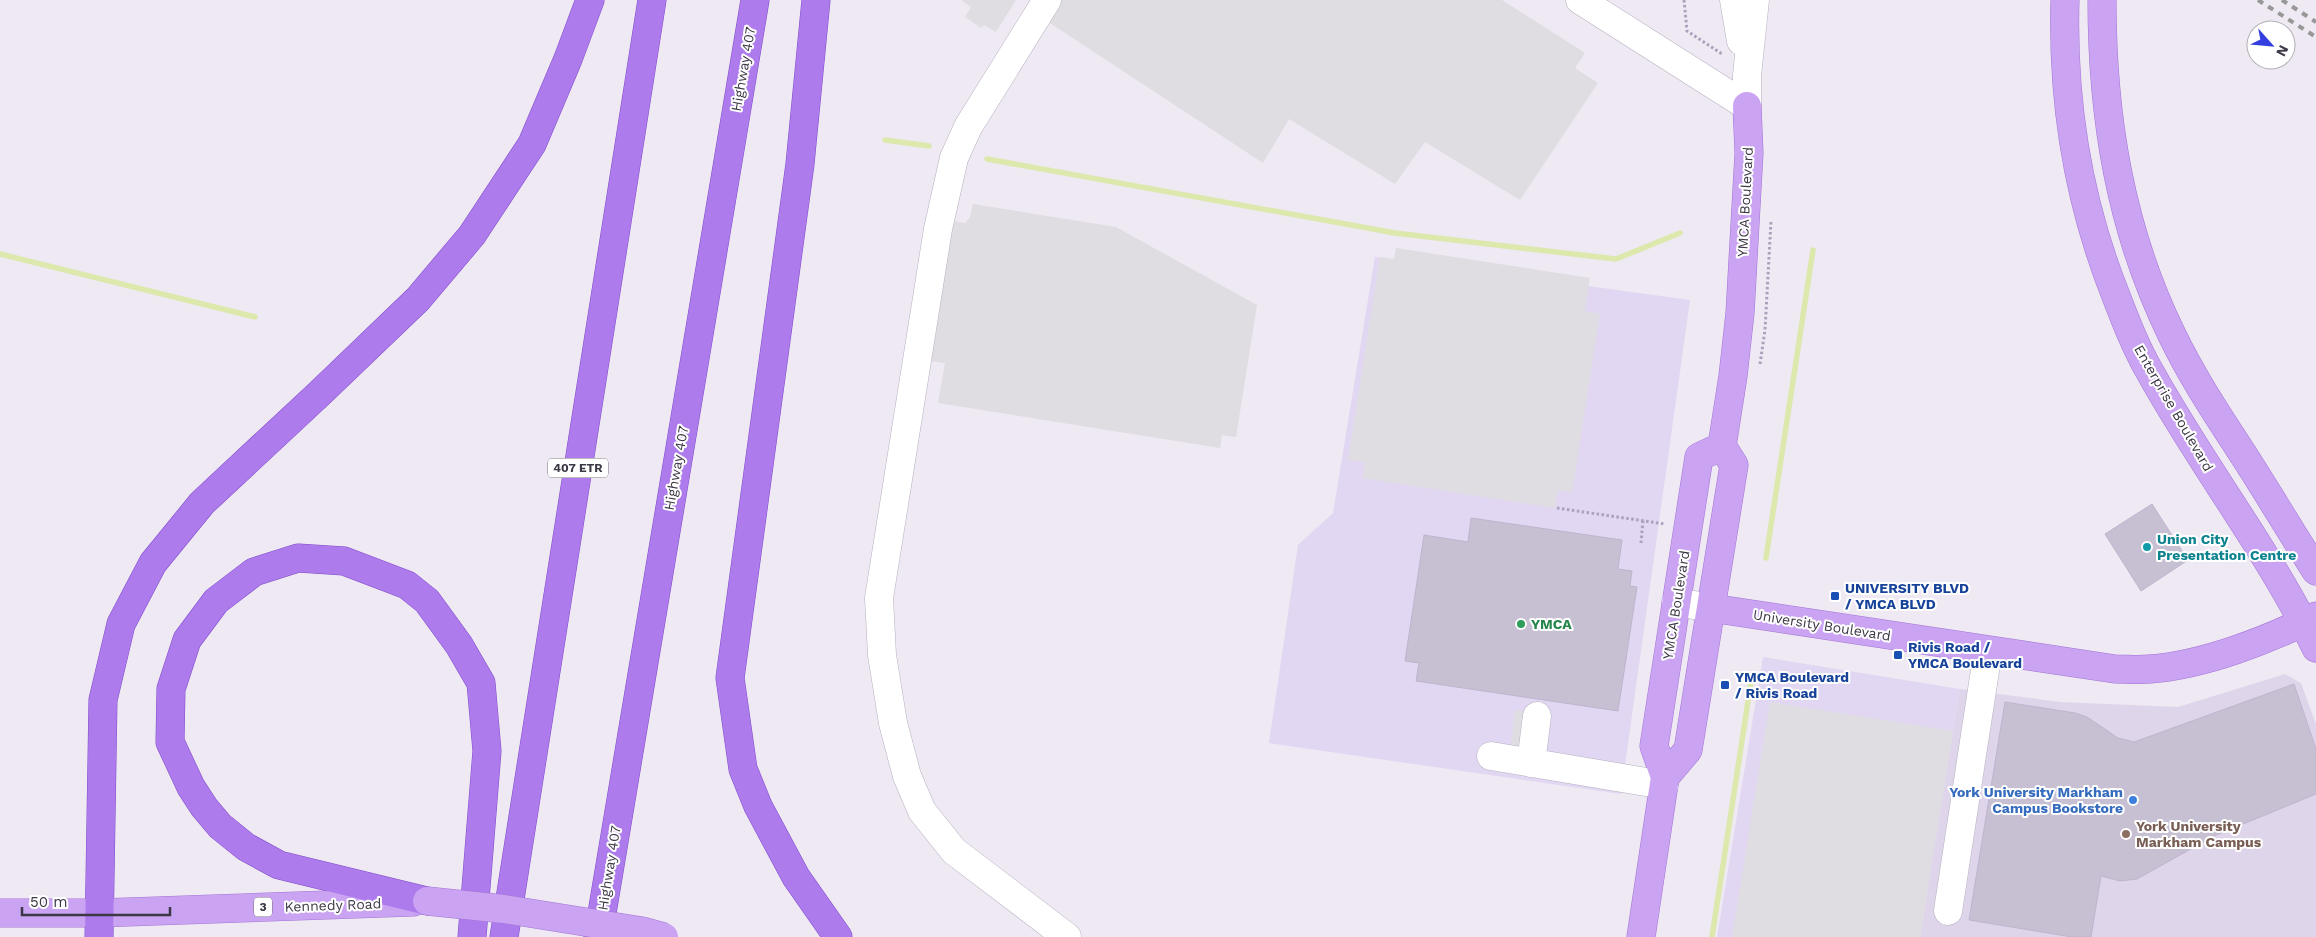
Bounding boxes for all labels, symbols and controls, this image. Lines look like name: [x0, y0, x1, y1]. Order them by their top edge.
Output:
north arrow: [2246, 20, 2296, 70]
street label: Highway 407: [728, 25, 758, 113]
text: N: [2273, 43, 2292, 59]
street label: YMCA Boulevard: [1734, 146, 1756, 258]
street label: Enterprise Boulevard: [2131, 342, 2217, 474]
street label: Highway 407: [661, 424, 691, 512]
road number: 407 ETR: [548, 458, 608, 478]
place label: Union City Presentation Centre: [2157, 531, 2296, 563]
marker: Union City Presentation Centre: [2141, 541, 2153, 553]
street label: YMCA Boulevard: [1659, 549, 1693, 661]
place label: UNIVERSITY BLVD / YMCA BLVD: [1845, 580, 1969, 612]
marker: UNIVERSITY BLVD / YMCA BLVD: [1829, 590, 1841, 602]
street label: University Boulevard: [1752, 606, 1892, 644]
place label: YMCA: [1531, 616, 1572, 632]
marker: YMCA: [1515, 618, 1527, 630]
place label: Rivis Road / YMCA Boulevard: [1908, 639, 2022, 671]
marker: Rivis Road / YMCA Boulevard: [1892, 649, 1904, 661]
place label: YMCA Boulevard / Rivis Road: [1735, 669, 1849, 701]
marker: YMCA Boulevard / Rivis Road: [1719, 679, 1731, 691]
place label: York University Markham Campus Bookstore: [1949, 784, 2123, 816]
marker: York University Markham Campus Bookstore: [2127, 794, 2139, 806]
place label: York University Markham Campus: [2136, 818, 2262, 850]
street label: Highway 407: [594, 824, 624, 912]
marker: York University Markham Campus: [2120, 828, 2132, 840]
scale bar: [22, 884, 170, 916]
text: 50 m: [30, 893, 67, 911]
street label: Kennedy Road: [284, 895, 382, 915]
road number: 3: [254, 898, 272, 916]

